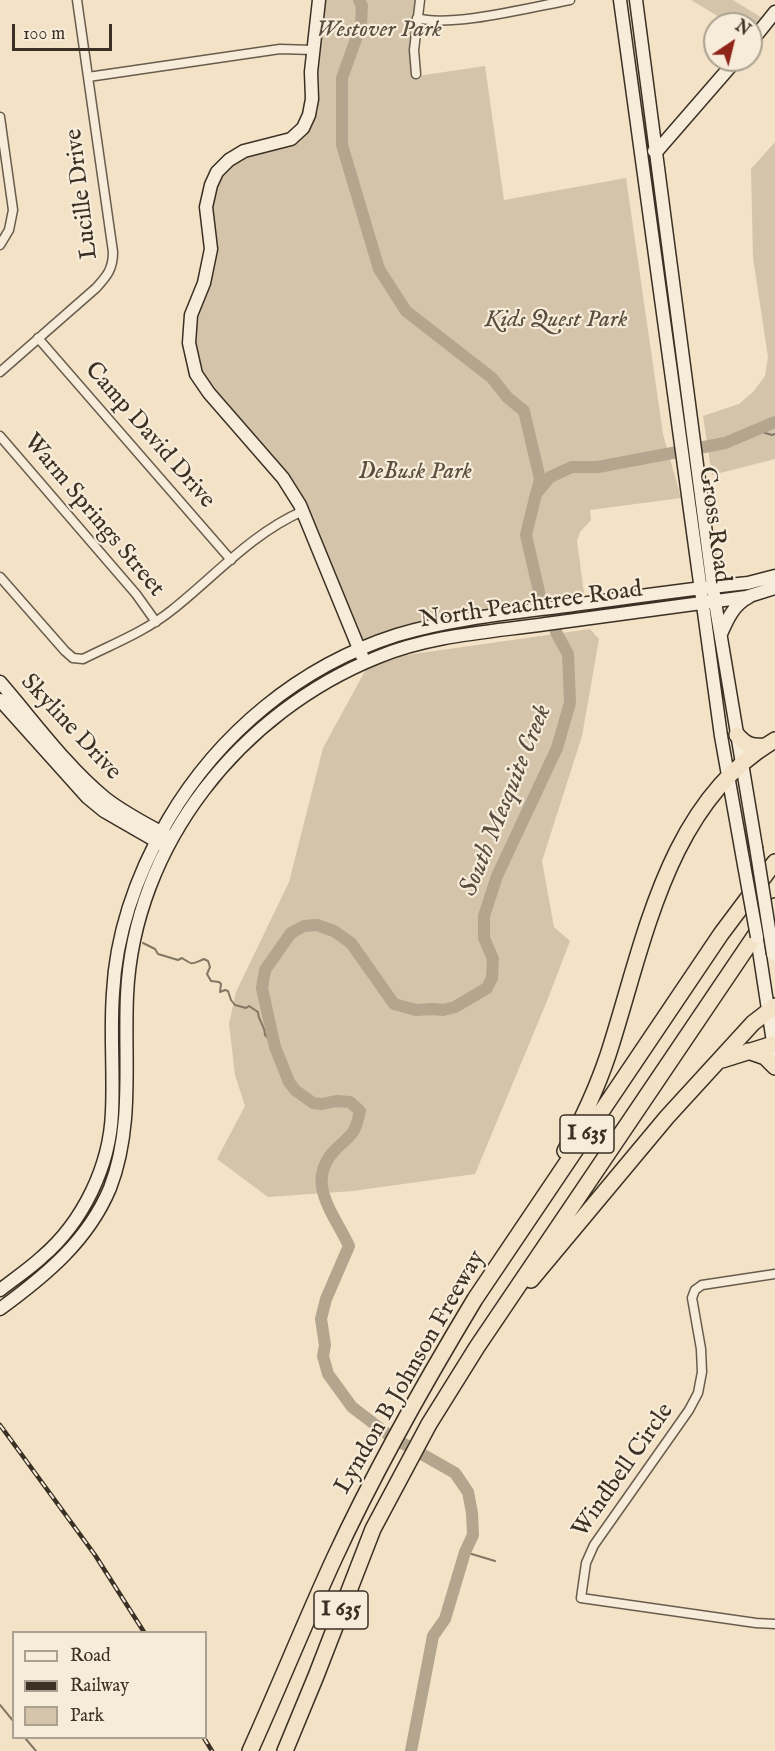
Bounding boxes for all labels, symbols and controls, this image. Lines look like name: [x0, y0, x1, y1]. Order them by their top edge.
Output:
scale bar: [15, 12, 116, 50]
north arrow: [703, 12, 763, 72]
park label: Westover Park: [316, 17, 442, 45]
text: N: [731, 17, 754, 41]
text: 100 m: [23, 23, 65, 46]
street label: Lucille Drive: [61, 127, 105, 261]
park label: Kids Quest Park: [484, 307, 628, 335]
street label: Camp David Drive: [78, 357, 220, 515]
street label: Warm Springs Street: [16, 429, 170, 603]
park label: DeBusk Park: [358, 459, 472, 487]
street label: Gross Road: [691, 465, 735, 585]
street label: North Peachtree Road: [418, 576, 644, 636]
street label: Skyline Drive: [14, 669, 126, 787]
water label: South Mesquite Creek: [454, 701, 560, 901]
road number: I 635: [560, 1115, 614, 1153]
street label: Lyndon B Johnson Freeway: [329, 1246, 493, 1500]
street label: Windbell Circle: [567, 1398, 681, 1544]
road number: I 635: [314, 1591, 368, 1629]
legend: [12, 1631, 207, 1739]
text: Road: [70, 1645, 111, 1668]
text: Railway: [70, 1675, 129, 1698]
text: Park: [70, 1705, 104, 1728]

